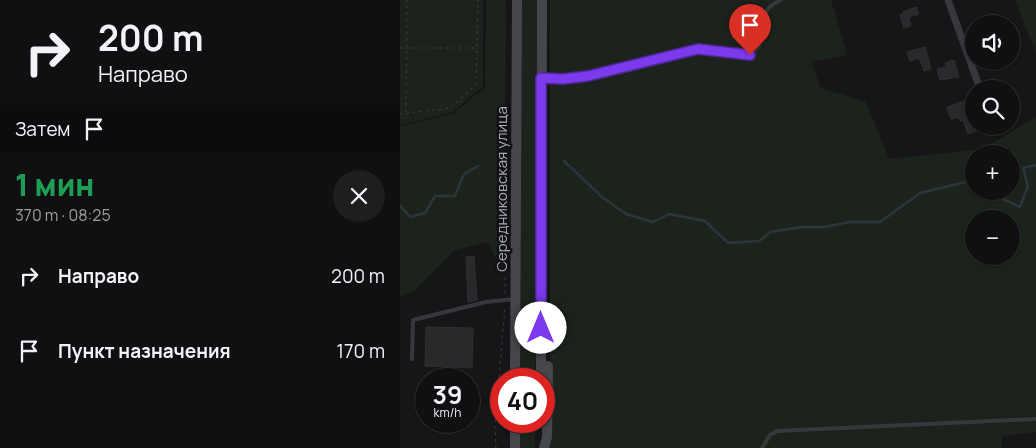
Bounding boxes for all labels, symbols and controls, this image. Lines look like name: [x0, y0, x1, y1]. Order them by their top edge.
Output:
pin: [729, 4, 771, 55]
icon: arrive: [736, 11, 764, 39]
text: 200 m: [98, 14, 203, 62]
map controls: [965, 15, 1020, 265]
button: sound: [965, 15, 1020, 70]
icon: right: [15, 20, 80, 85]
text: Направо: [98, 59, 188, 89]
button: search: [965, 80, 1020, 135]
street label: Середниковская улица: [491, 106, 512, 272]
icon: arrive: [80, 115, 108, 143]
text: Затем: [15, 116, 70, 142]
button: +: [965, 145, 1020, 200]
text: 1 мин: [15, 164, 94, 205]
button: close: [333, 170, 385, 222]
text: 370 m · 08:25: [15, 204, 111, 226]
button: −: [965, 210, 1020, 265]
icon: right: [15, 262, 43, 290]
text: Направо: [58, 263, 139, 289]
text: 200 m: [331, 263, 385, 289]
position arrow: [514, 301, 566, 353]
icon: arrive: [15, 337, 43, 365]
text: Пункт назначения: [58, 338, 231, 364]
text: 170 m: [337, 338, 385, 364]
speed limit sign: 40: [490, 368, 555, 433]
text: 39: [432, 377, 463, 412]
text: km/h: [434, 404, 461, 421]

